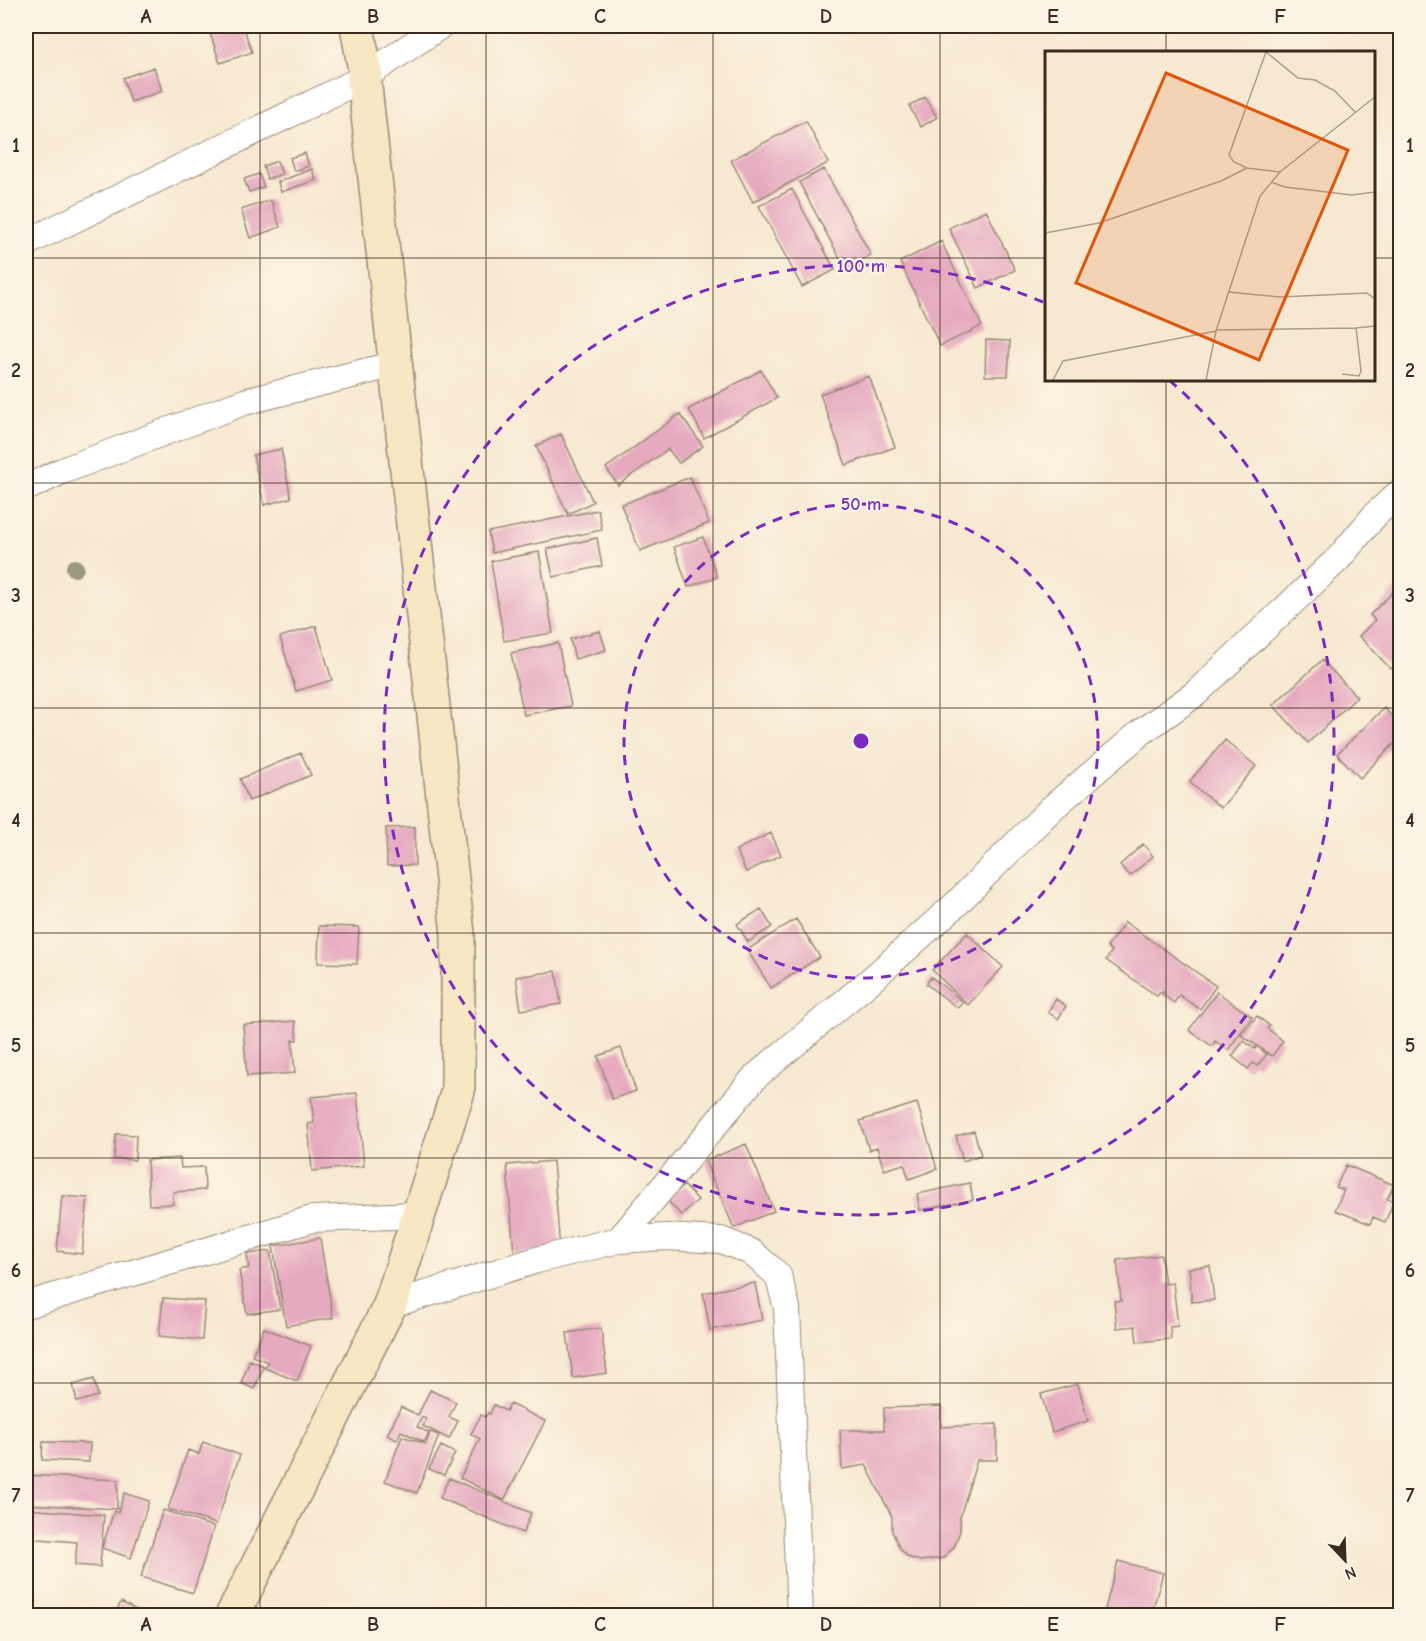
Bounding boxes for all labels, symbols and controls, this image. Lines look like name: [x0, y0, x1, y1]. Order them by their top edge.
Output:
text: A: [140, 5, 152, 28]
text: B: [367, 5, 379, 28]
text: C: [594, 5, 606, 28]
text: D: [820, 5, 832, 28]
text: E: [1047, 5, 1059, 28]
text: F: [1274, 5, 1286, 28]
inset map: [1045, 51, 1375, 381]
text: 1: [12, 134, 20, 157]
text: 1: [1406, 134, 1414, 157]
text: 100 m: [837, 256, 885, 277]
text: 2: [11, 359, 21, 382]
text: 2: [1405, 359, 1415, 382]
text: 50 m: [841, 494, 881, 515]
text: 3: [11, 584, 21, 607]
text: 3: [1405, 584, 1415, 607]
centre of rings: [851, 731, 871, 751]
text: 4: [11, 809, 21, 832]
text: 4: [1405, 809, 1415, 832]
text: 5: [11, 1034, 21, 1057]
text: 5: [1405, 1034, 1415, 1057]
text: 6: [11, 1259, 21, 1282]
text: 6: [1405, 1259, 1415, 1282]
text: 7: [12, 1484, 21, 1507]
text: 7: [1406, 1484, 1415, 1507]
north arrow: [1315, 1530, 1375, 1590]
text: N: [1342, 1563, 1359, 1583]
text: A: [140, 1613, 152, 1636]
text: B: [367, 1613, 379, 1636]
text: C: [594, 1613, 606, 1636]
text: D: [820, 1613, 832, 1636]
text: E: [1047, 1613, 1059, 1636]
text: F: [1274, 1613, 1286, 1636]

